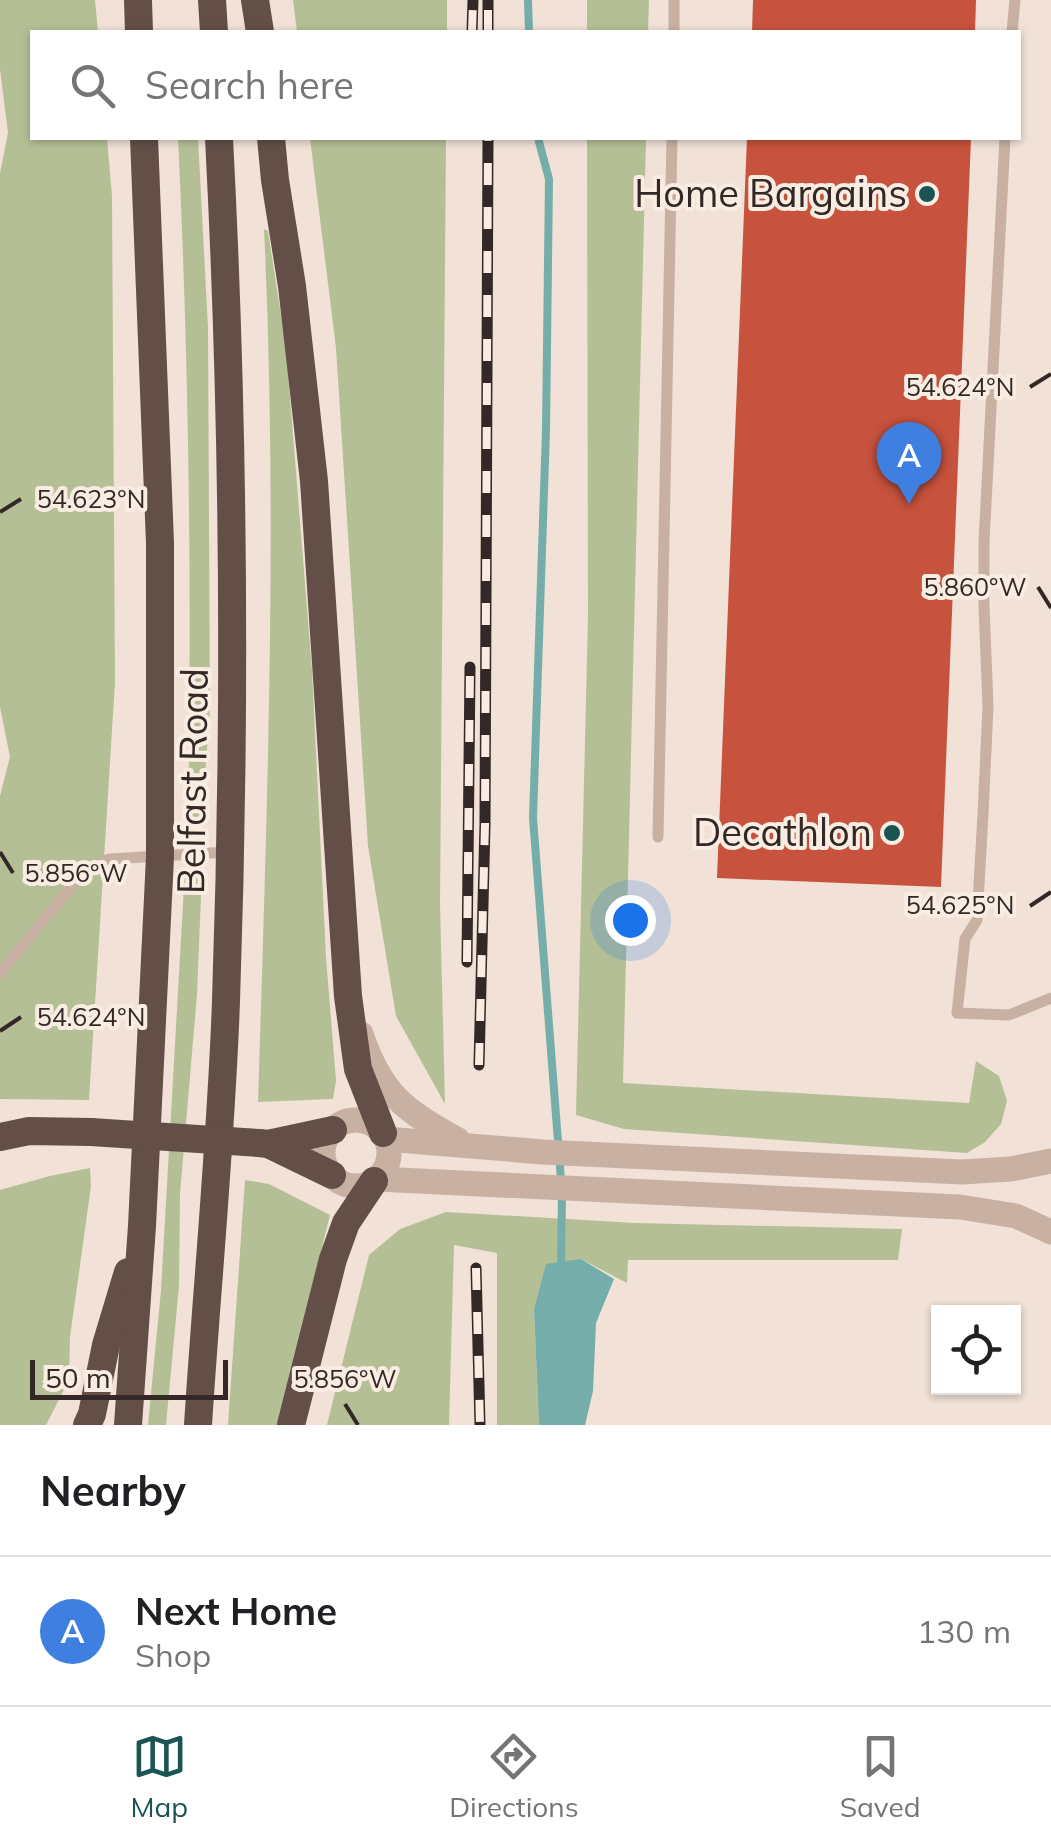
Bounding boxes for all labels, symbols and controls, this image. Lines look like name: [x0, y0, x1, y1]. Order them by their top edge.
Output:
search box: [30, 30, 1021, 140]
icon: search: [65, 58, 120, 113]
text: Search here: [145, 61, 354, 109]
place label: Home Bargains: [634, 169, 907, 217]
marker: Home Bargains: [916, 183, 938, 205]
text: 54.624°N: [906, 371, 1014, 402]
pin: A: [876, 422, 942, 504]
text: 54.623°N: [37, 483, 145, 514]
text: 5.860°W: [923, 571, 1027, 602]
street label: Belfast Road: [166, 668, 218, 894]
place label: Decathlon: [693, 808, 872, 856]
marker: Decathlon: [881, 822, 903, 844]
text: 5.856°W: [24, 857, 128, 888]
text: 54.625°N: [906, 889, 1014, 920]
your location: [605, 895, 656, 946]
text: 54.624°N: [37, 1001, 145, 1032]
map controls: [931, 1305, 1021, 1395]
button: locate: [931, 1305, 1021, 1395]
scale bar: [30, 1355, 228, 1400]
text: 50 m: [45, 1360, 111, 1395]
text: 5.856°W: [293, 1363, 397, 1394]
text: Nearby: [40, 1464, 186, 1517]
text: Next Home: [135, 1587, 337, 1635]
text: A: [60, 1611, 85, 1651]
text: 130 m: [917, 1611, 1011, 1651]
text: Shop: [135, 1635, 211, 1675]
tab: Map: [131, 1729, 188, 1824]
tab: Directions: [449, 1729, 579, 1824]
tab: Saved: [840, 1729, 920, 1824]

